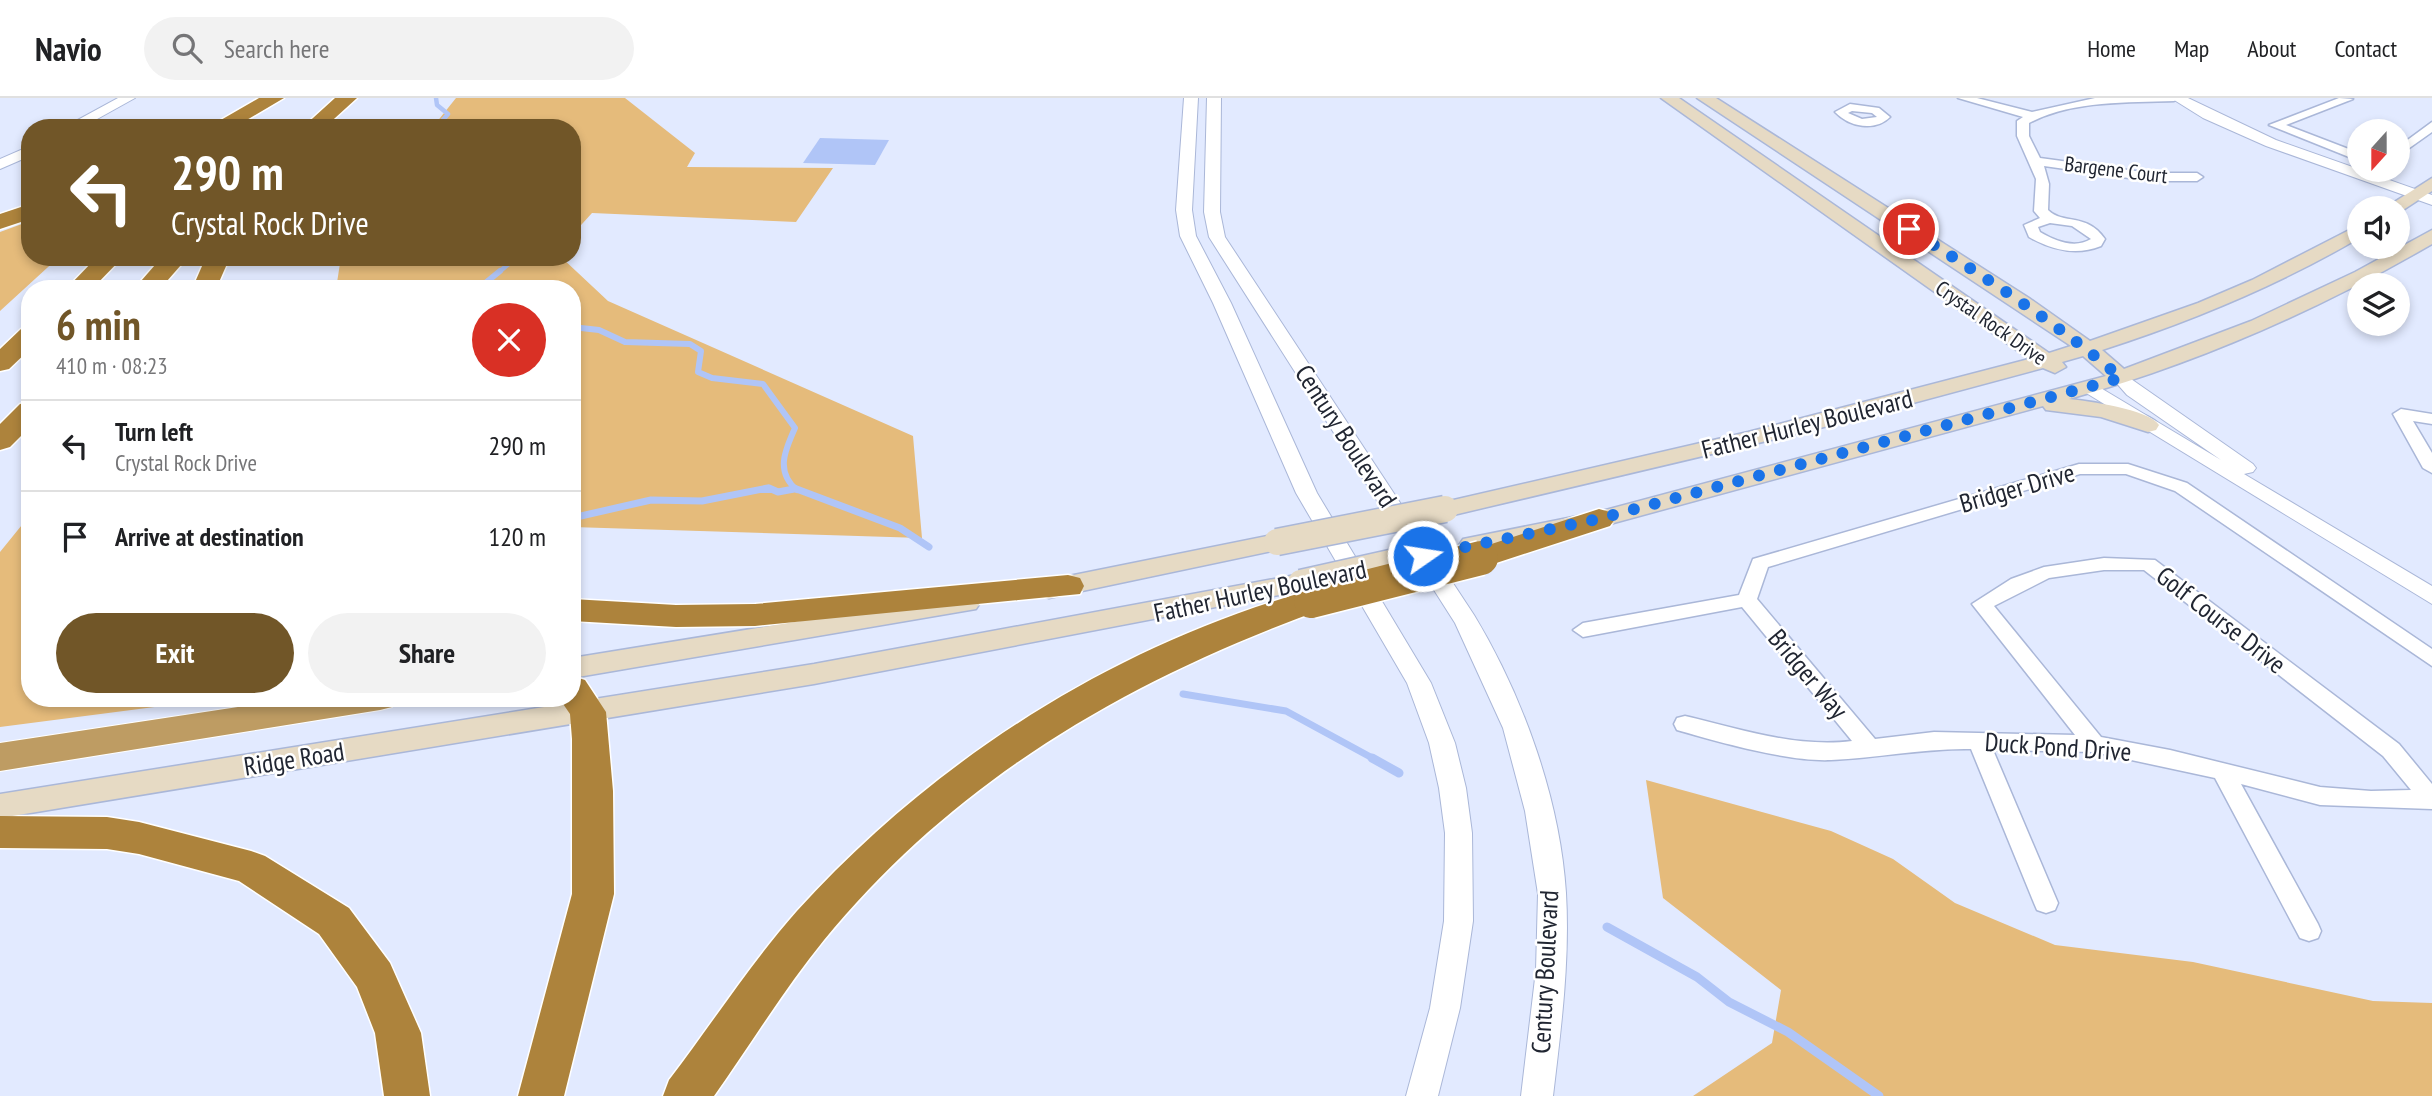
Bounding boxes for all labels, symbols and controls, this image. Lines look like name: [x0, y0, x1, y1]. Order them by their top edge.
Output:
search box: [144, 17, 634, 80]
text: Navio: [35, 27, 102, 70]
icon: search: [168, 29, 206, 67]
text: Search here: [224, 32, 329, 65]
text: Home: [2087, 33, 2136, 64]
text: Map: [2174, 33, 2209, 64]
text: About: [2247, 33, 2296, 64]
text: Contact: [2334, 33, 2397, 64]
north arrow: [2347, 119, 2410, 182]
map controls: [2347, 119, 2410, 336]
text: 290 m: [171, 140, 284, 204]
icon: left: [56, 147, 147, 238]
street label: Bargene Court: [2063, 150, 2169, 189]
button: sound: [2347, 196, 2410, 259]
pin: [1879, 199, 1939, 259]
text: Crystal Rock Drive: [171, 202, 369, 244]
icon: arrive: [1890, 210, 1928, 248]
button: layers: [2347, 273, 2410, 336]
street label: Crystal Rock Drive: [1930, 274, 2052, 371]
text: 6 min: [56, 297, 141, 352]
button: close: [472, 303, 546, 377]
text: 410 m · 08:23: [56, 351, 168, 380]
street label: Century Boulevard: [1288, 358, 1405, 513]
street label: Father Hurley Boulevard: [1698, 381, 1916, 466]
text: Turn left: [115, 415, 193, 448]
icon: left: [56, 427, 94, 465]
text: 290 m: [488, 429, 546, 462]
text: Crystal Rock Drive: [115, 448, 257, 477]
street label: Bridger Drive: [1956, 455, 2078, 520]
icon: arrive: [56, 518, 94, 556]
position arrow: [1386, 519, 1460, 593]
text: Arrive at destination: [115, 520, 304, 553]
text: 120 m: [488, 520, 546, 553]
street label: Father Hurley Boulevard: [1151, 552, 1369, 629]
street label: Golf Course Drive: [2150, 559, 2293, 680]
button: Exit: [56, 613, 294, 693]
button: Share: [308, 613, 546, 693]
street label: Bridger Way: [1761, 622, 1856, 726]
street label: Duck Pond Drive: [1984, 725, 2132, 768]
street label: Ridge Road: [241, 734, 346, 783]
street label: Century Boulevard: [1524, 890, 1565, 1054]

